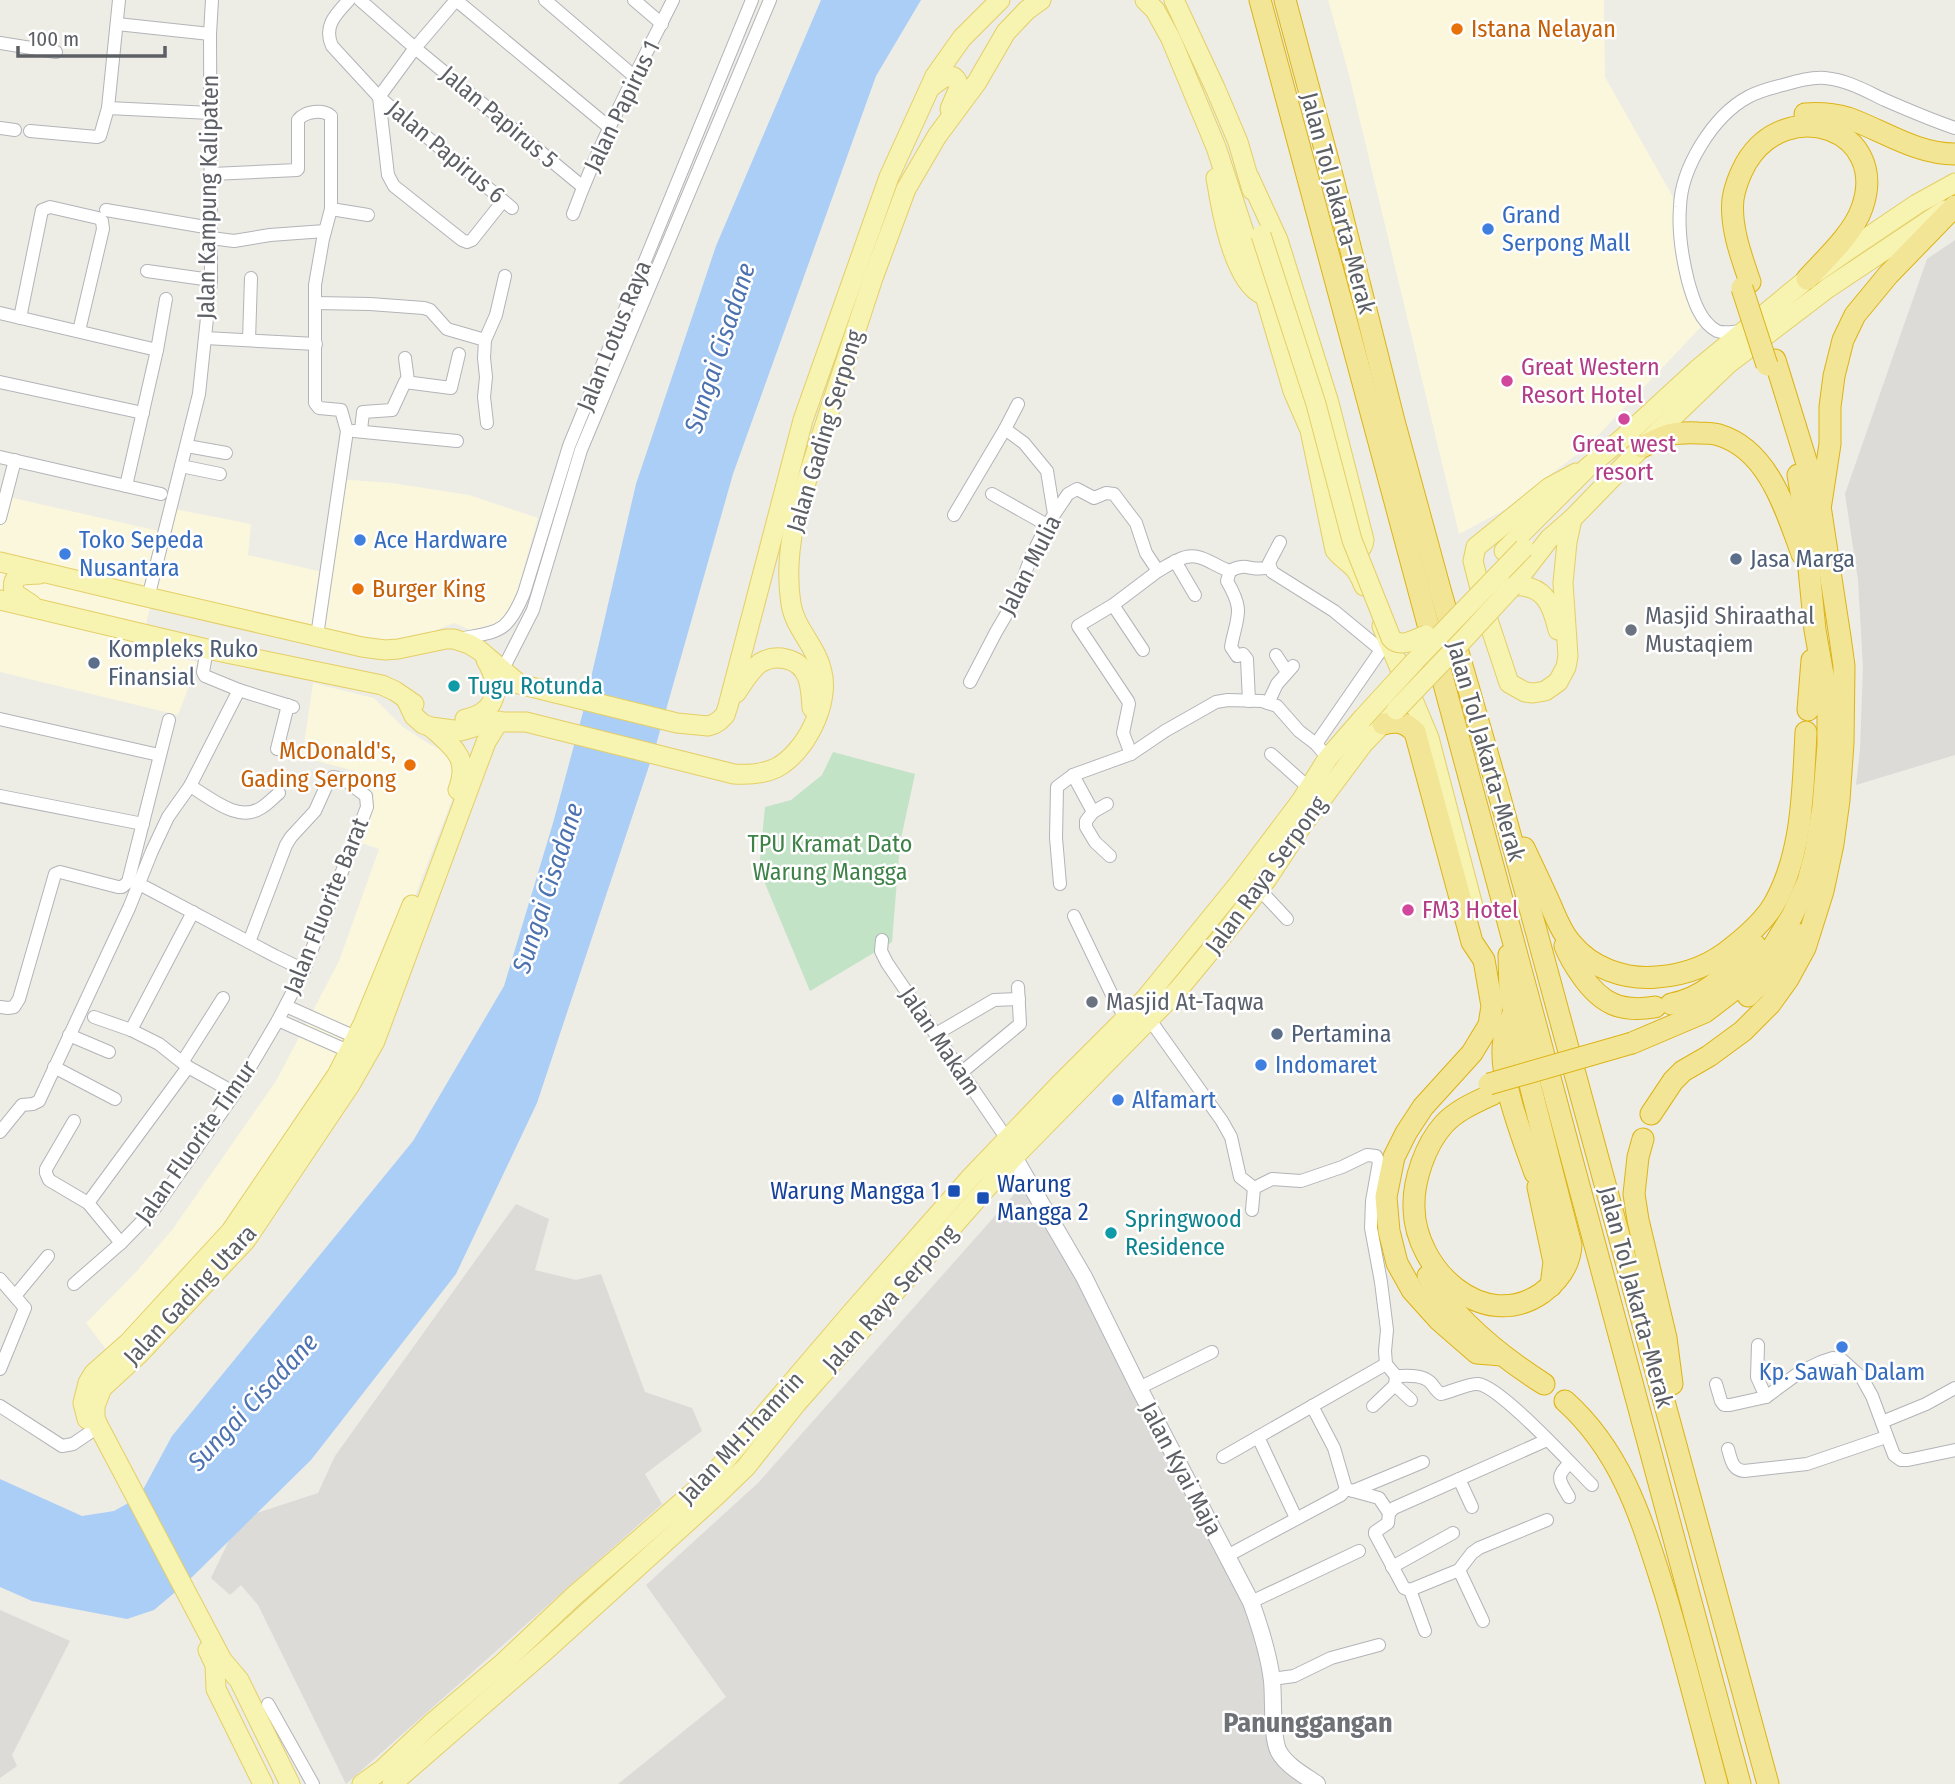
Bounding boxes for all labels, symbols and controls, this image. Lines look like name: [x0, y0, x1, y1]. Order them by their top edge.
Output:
scale bar: [18, 14, 164, 58]
place label: Istana Nelayan: [1471, 15, 1616, 43]
marker: Istana Nelayan: [1449, 21, 1465, 37]
text: 100 m: [28, 26, 79, 52]
street label: Jalan Papirus 1: [578, 36, 666, 176]
street label: Jalan Papirus 5: [435, 60, 563, 174]
street label: Jalan Kampung Kalipaten: [192, 74, 224, 320]
street label: Jalan Tol Jakarta–Merak: [1295, 89, 1381, 318]
street label: Jalan Papirus 6: [381, 95, 511, 209]
place label: Grand Serpong Mall: [1502, 201, 1630, 257]
marker: Grand Serpong Mall: [1480, 221, 1496, 237]
street label: Jalan Lotus Raya: [571, 257, 657, 415]
water label: Sungai Cisadane: [678, 259, 762, 438]
street label: Jalan Gading Serpong: [781, 326, 869, 535]
place label: Great Western Resort Hotel: [1521, 353, 1660, 409]
marker: Great Western Resort Hotel: [1499, 373, 1515, 389]
marker: Great west resort: [1616, 411, 1632, 427]
place label: Great west resort: [1572, 430, 1676, 486]
street label: Jalan Mulia: [993, 510, 1067, 620]
place label: Toko Sepeda Nusantara: [79, 526, 204, 582]
place label: Ace Hardware: [374, 526, 508, 554]
marker: Ace Hardware: [352, 532, 368, 548]
place label: Jasa Marga: [1750, 545, 1855, 573]
marker: Toko Sepeda Nusantara: [57, 546, 73, 562]
marker: Jasa Marga: [1728, 551, 1744, 567]
place label: Burger King: [372, 575, 486, 603]
marker: Burger King: [350, 581, 366, 597]
place label: Masjid Shiraathal Mustaqiem: [1645, 602, 1815, 658]
marker: Masjid Shiraathal Mustaqiem: [1623, 622, 1639, 638]
place label: Kompleks Ruko Finansial: [108, 635, 258, 691]
street label: Jalan Tol Jakarta–Merak: [1441, 638, 1531, 865]
marker: Kompleks Ruko Finansial: [86, 655, 102, 671]
place label: Tugu Rotunda: [468, 672, 603, 700]
marker: Tugu Rotunda: [446, 678, 462, 694]
place label: McDonald's, Gading Serpong: [241, 737, 397, 793]
marker: McDonald's, Gading Serpong: [402, 757, 418, 773]
street label: Jalan Raya Serpong: [1199, 790, 1333, 959]
water label: Sungai Cisadane: [506, 799, 590, 978]
street label: Jalan Fluorite Barat: [278, 814, 374, 998]
park label: TPU Kramat Dato Warung Mangga: [748, 830, 912, 886]
place label: FM3 Hotel: [1422, 896, 1518, 924]
marker: FM3 Hotel: [1400, 902, 1416, 918]
street label: Jalan Makam: [894, 982, 986, 1100]
place label: Masjid At-Taqwa: [1106, 988, 1264, 1016]
marker: Masjid At-Taqwa: [1084, 994, 1100, 1010]
place label: Pertamina: [1291, 1020, 1391, 1048]
marker: Pertamina: [1269, 1026, 1285, 1042]
place label: Indomaret: [1275, 1051, 1377, 1079]
street label: Jalan Fluorite Timur: [129, 1055, 263, 1229]
marker: Indomaret: [1253, 1057, 1269, 1073]
place label: Alfamart: [1132, 1086, 1216, 1114]
marker: Alfamart: [1110, 1092, 1126, 1108]
place label: Warung Mangga 2: [997, 1170, 1089, 1226]
place label: Warung Mangga 1: [770, 1177, 940, 1205]
marker: Warung Mangga 1: [946, 1183, 962, 1199]
street label: Jalan Tol Jakarta–Merak: [1593, 1183, 1679, 1412]
marker: Warung Mangga 2: [975, 1190, 991, 1206]
place label: Springwood Residence: [1125, 1205, 1242, 1261]
street label: Jalan Raya Serpong: [817, 1218, 964, 1377]
street label: Jalan Gading Utara: [118, 1219, 262, 1371]
marker: Springwood Residence: [1103, 1225, 1119, 1241]
water label: Sungai Cisadane: [181, 1327, 325, 1478]
marker: Kp. Sawah Dalam: [1834, 1339, 1850, 1355]
place label: Kp. Sawah Dalam: [1759, 1358, 1925, 1386]
street label: Jalan MH.Thamrin: [673, 1366, 809, 1510]
street label: Jalan Kyai Maja: [1134, 1398, 1228, 1540]
district label: Panunggangan: [1223, 1706, 1393, 1739]

